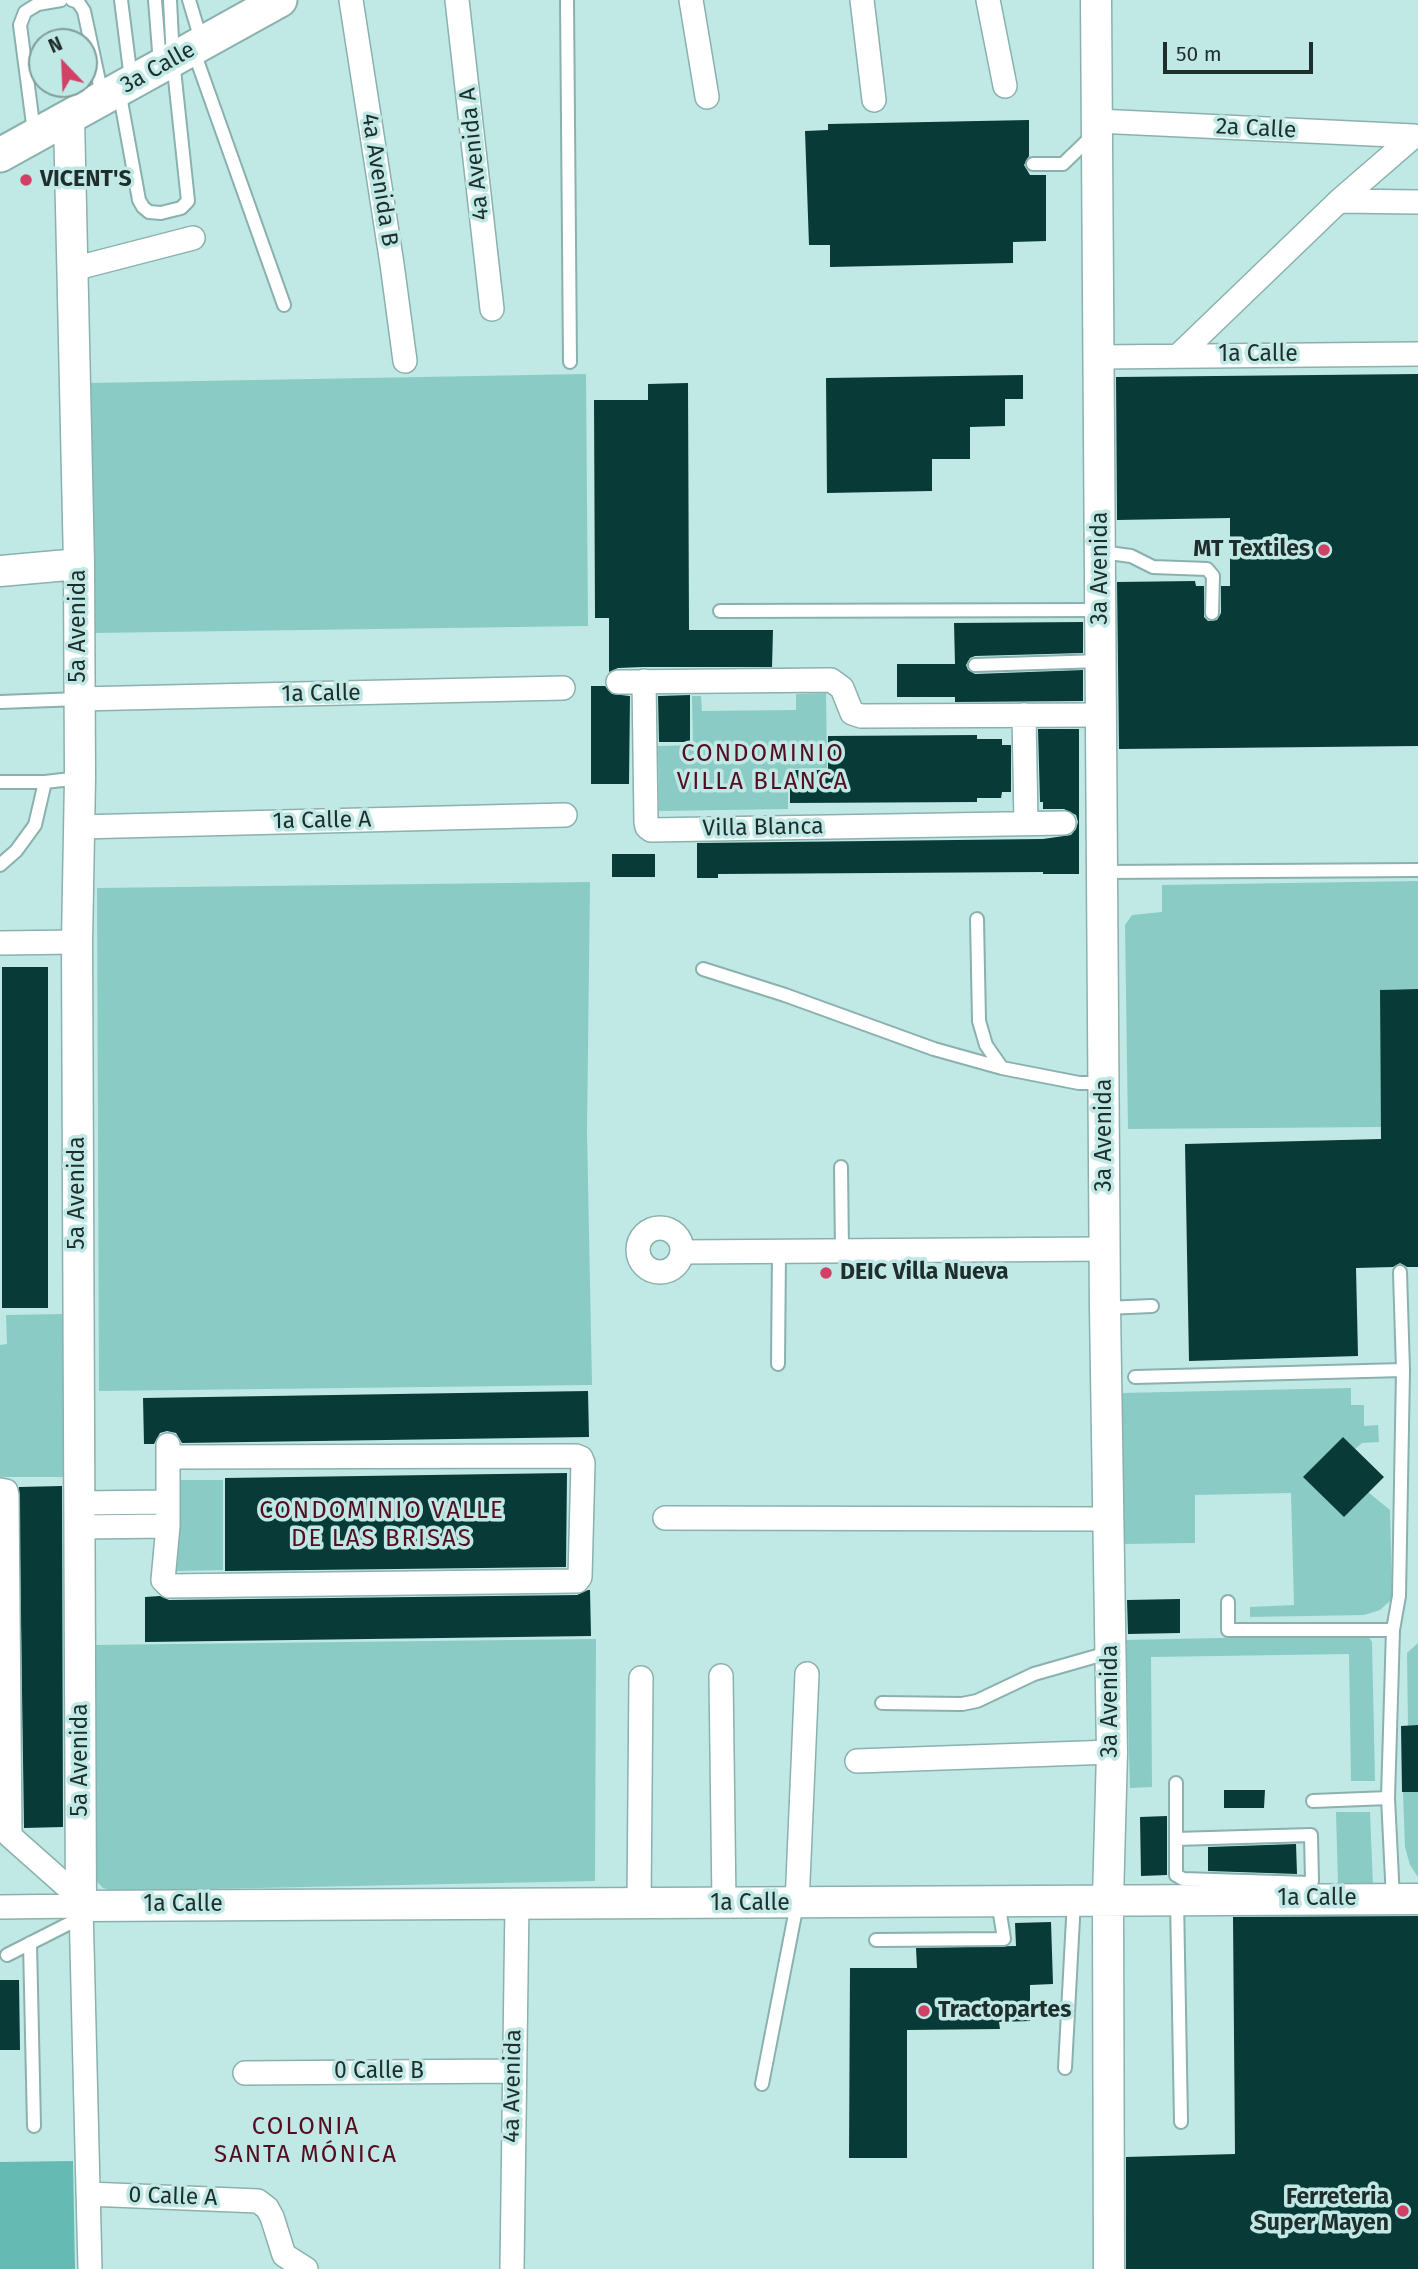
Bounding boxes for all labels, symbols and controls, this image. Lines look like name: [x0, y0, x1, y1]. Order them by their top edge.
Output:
north arrow: [28, 28, 98, 98]
scale bar: [1166, 28, 1316, 72]
text: N: [45, 32, 66, 58]
street label: 3a Calle: [116, 36, 200, 100]
text: 50 m: [1176, 41, 1222, 67]
street label: 4a Avenida A: [454, 86, 496, 222]
street label: 4a Avenida B: [355, 112, 403, 248]
street label: 2a Calle: [1215, 113, 1297, 145]
place label: VICENT'S: [40, 166, 132, 194]
marker: VICENT'S: [18, 172, 34, 188]
street label: 1a Calle: [1218, 341, 1298, 369]
street label: 3a Avenida: [1087, 511, 1115, 625]
place label: MT Textiles: [1193, 536, 1310, 564]
marker: MT Textiles: [1316, 542, 1332, 558]
street label: 5a Avenida: [65, 569, 93, 683]
street label: 1a Calle: [281, 680, 361, 708]
district label: CONDOMINIO VILLA BLANCA: [678, 740, 848, 796]
street label: 1a Calle A: [272, 806, 372, 836]
street label: Villa Blanca: [702, 813, 824, 843]
street label: 3a Avenida: [1091, 1078, 1119, 1192]
street label: 5a Avenida: [64, 1136, 92, 1250]
place label: DEIC Villa Nueva: [840, 1259, 1008, 1287]
marker: DEIC Villa Nueva: [818, 1265, 834, 1281]
district label: CONDOMINIO VALLE DE LAS BRISAS: [261, 1497, 503, 1553]
street label: 3a Avenida: [1097, 1644, 1125, 1758]
street label: 5a Avenida: [67, 1703, 95, 1817]
street label: 1a Calle: [1277, 1885, 1357, 1913]
street label: 1a Calle: [710, 1890, 790, 1918]
street label: 1a Calle: [143, 1891, 223, 1919]
place label: Tractopartes: [938, 1997, 1071, 2025]
marker: Tractopartes: [916, 2003, 932, 2019]
street label: 4a Avenida: [498, 2029, 528, 2143]
street label: 0 Calle B: [334, 2058, 424, 2086]
district label: COLONIA SANTA MÓNICA: [215, 2113, 397, 2169]
street label: 0 Calle A: [128, 2182, 218, 2212]
place label: Ferreteria Super Mayen: [1254, 2184, 1389, 2238]
marker: Ferreteria Super Mayen: [1395, 2203, 1411, 2219]

